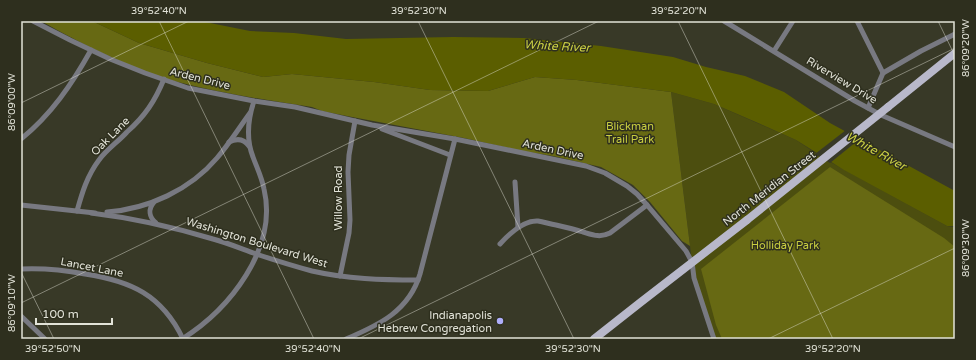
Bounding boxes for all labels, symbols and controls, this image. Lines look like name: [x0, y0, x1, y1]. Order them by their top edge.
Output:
text: 39°52'40"N: [131, 5, 187, 17]
text: 39°52'30"N: [391, 5, 447, 17]
text: 39°52'20"N: [651, 5, 707, 17]
text: 86°09'20"W: [960, 19, 972, 77]
water label: White River: [524, 37, 592, 55]
street label: Riverview Drive: [804, 54, 879, 107]
street label: Arden Drive: [168, 65, 232, 92]
text: 86°09'00"W: [6, 73, 18, 131]
street label: Oak Lane: [88, 114, 132, 158]
park label: Blickman Trail Park: [606, 120, 654, 146]
water label: White River: [844, 129, 909, 174]
street label: Arden Drive: [521, 137, 585, 162]
street label: North Meridian Street: [720, 148, 818, 229]
street label: Willow Road: [332, 165, 345, 231]
street label: Washington Boulevard West: [184, 215, 329, 270]
text: 86°09'30"W: [960, 219, 972, 277]
park label: Holliday Park: [751, 239, 819, 252]
street label: Lancet Lane: [59, 255, 124, 280]
text: 86°09'10"W: [6, 274, 18, 332]
scale bar: [36, 300, 112, 326]
text: 100 m: [42, 307, 79, 321]
place label: Indianapolis Hebrew Congregation: [378, 309, 492, 335]
marker: Indianapolis Hebrew Congregation: [495, 316, 505, 326]
text: 39°52'50"N: [25, 343, 81, 355]
text: 39°52'40"N: [285, 343, 341, 355]
text: 39°52'30"N: [545, 343, 601, 355]
text: 39°52'20"N: [805, 343, 861, 355]

